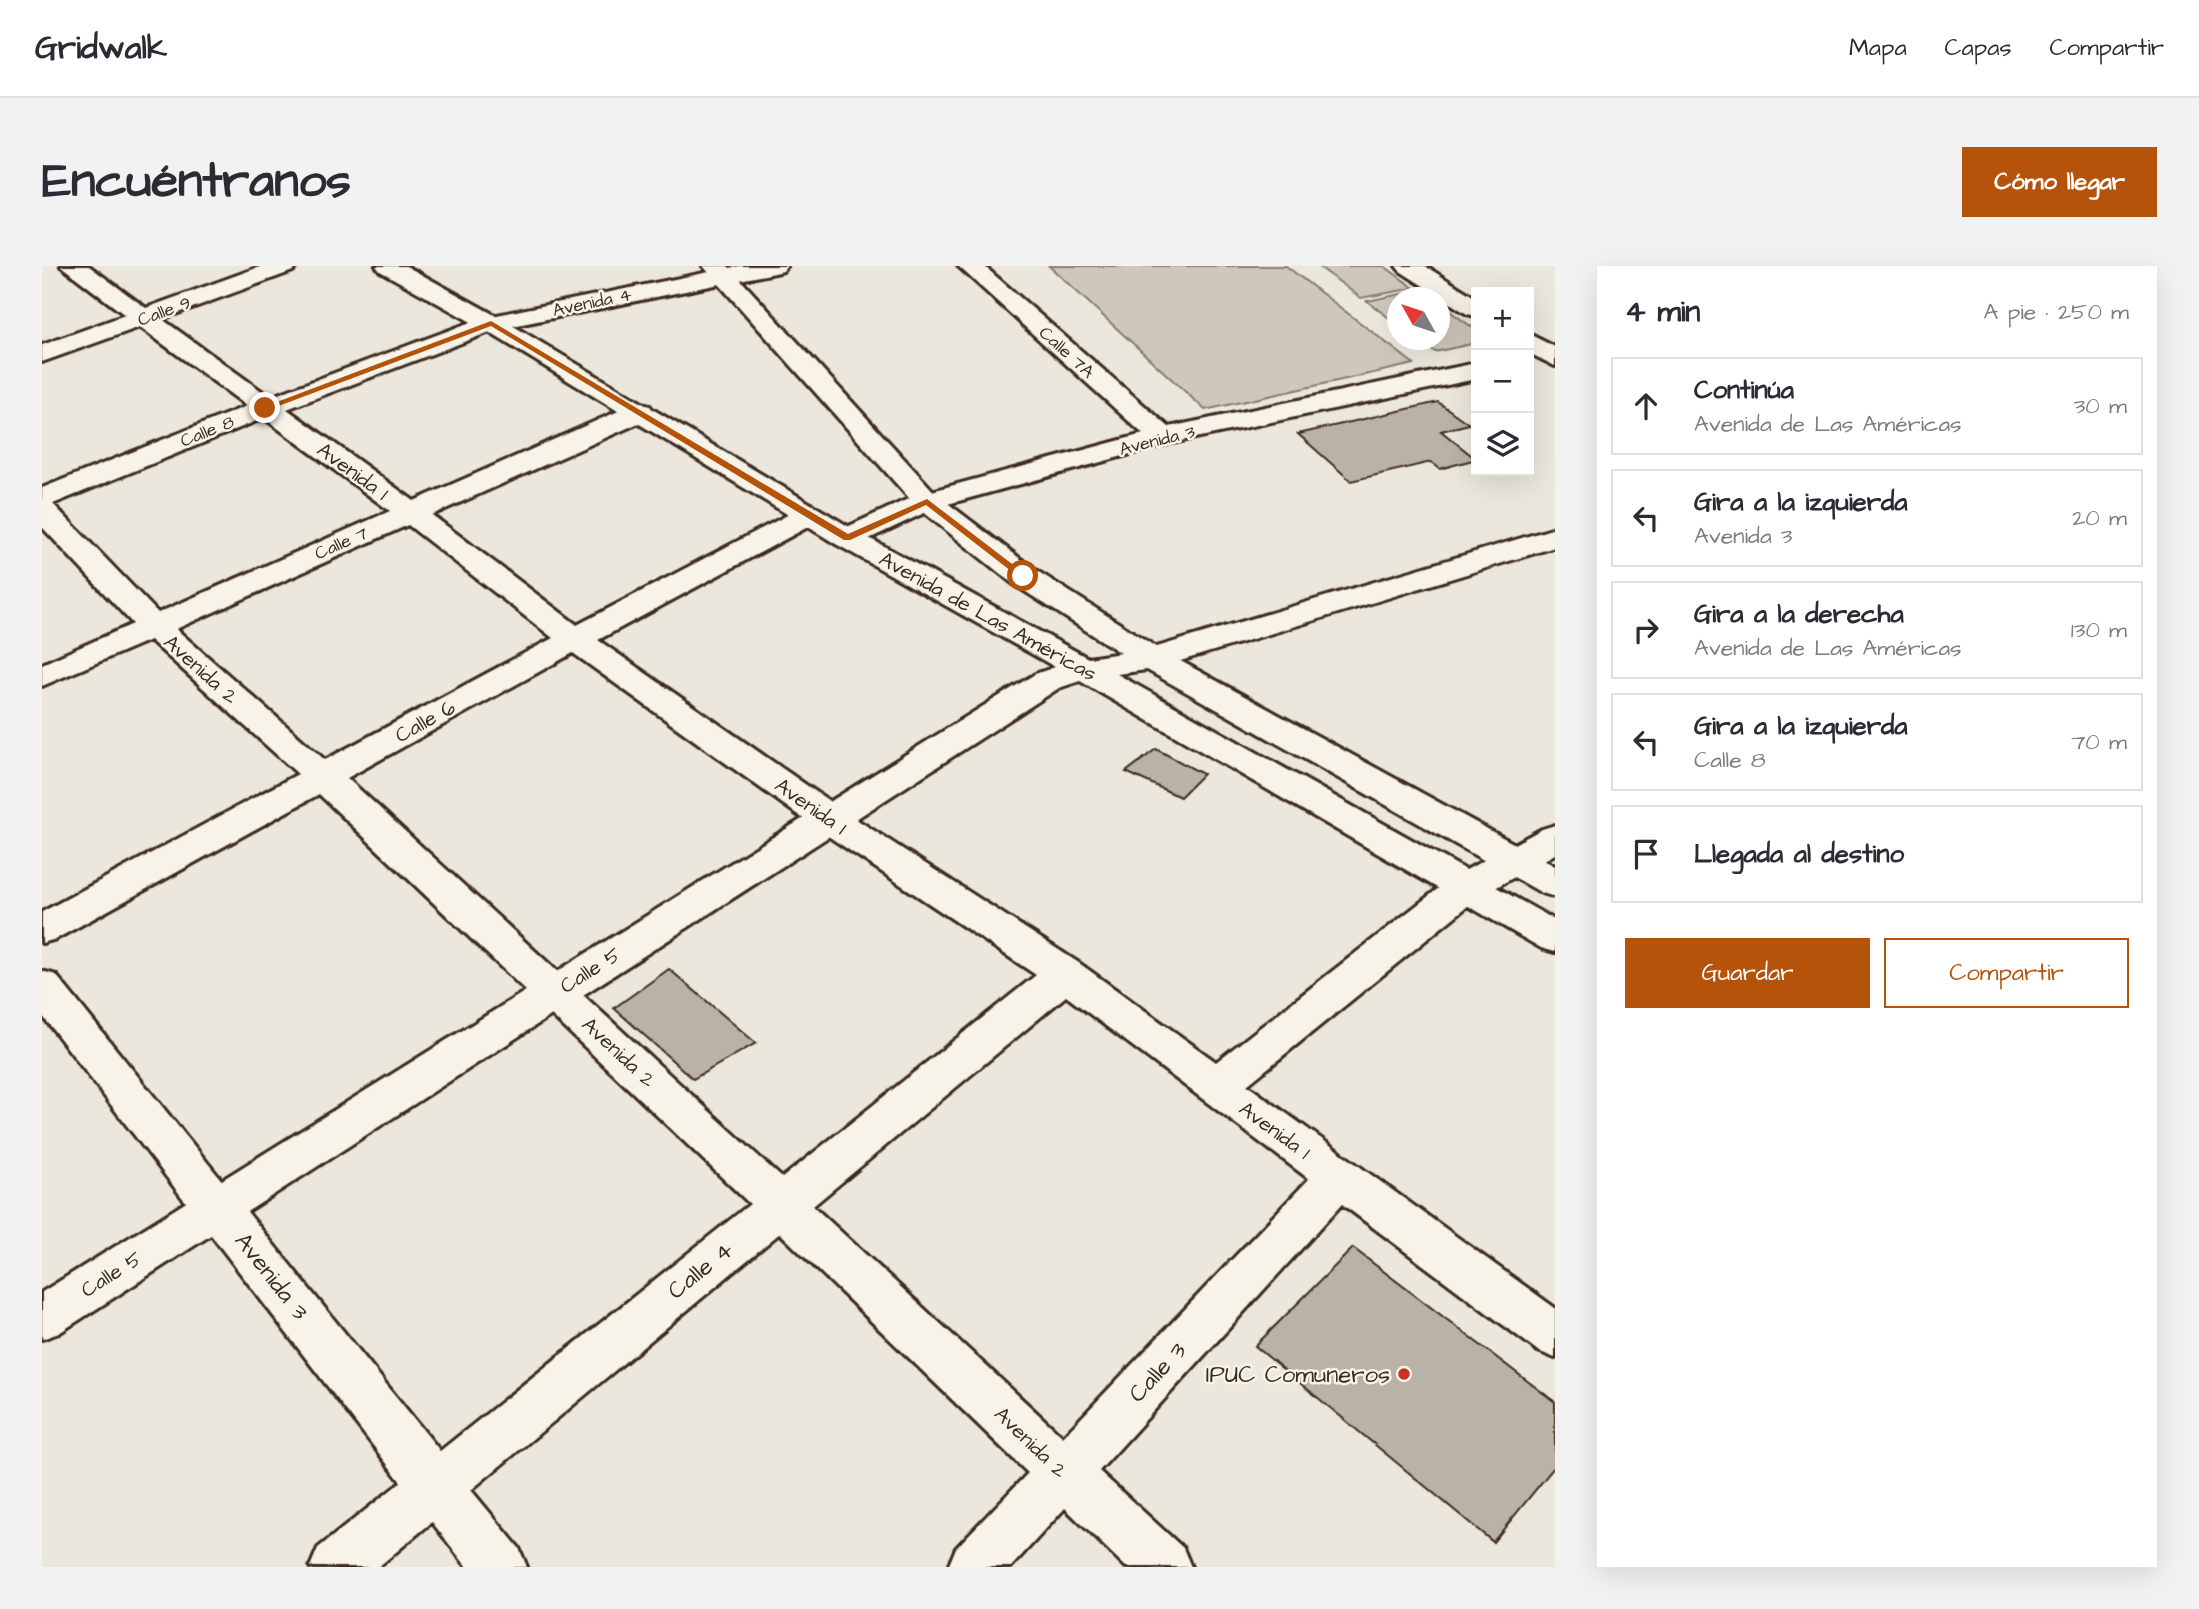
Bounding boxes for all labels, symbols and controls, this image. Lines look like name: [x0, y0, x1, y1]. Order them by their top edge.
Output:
text: Gridwalk: [35, 25, 167, 71]
text: Mapa: [1849, 31, 1907, 65]
text: Capas: [1945, 31, 2011, 65]
text: Compartir: [2049, 31, 2164, 65]
button: Cómo llegar: [1962, 147, 2157, 217]
text: Encuéntranos: [42, 148, 351, 216]
street label: Avenida 4: [550, 282, 634, 323]
north arrow: [1387, 287, 1450, 350]
map controls: [1471, 287, 1534, 476]
button: +: [1471, 287, 1534, 350]
street label: Calle 9: [134, 290, 194, 333]
text: 4 min: [1625, 291, 1700, 333]
text: A pie · 250 m: [1984, 296, 2129, 328]
street label: Calle 7A: [1033, 321, 1100, 384]
button: −: [1471, 350, 1534, 413]
text: Continúa: [1694, 372, 1794, 408]
icon: ahead: [1627, 387, 1665, 425]
text: 30 m: [2074, 390, 2127, 422]
route end: [249, 392, 280, 423]
text: Avenida de Las Américas: [1694, 408, 1962, 440]
street label: Calle 8: [176, 409, 238, 454]
button: layers: [1471, 413, 1534, 476]
street label: Avenida 3: [1117, 419, 1198, 462]
street label: Avenida 1: [311, 436, 395, 507]
text: Gira a la izquierda: [1694, 484, 1908, 520]
icon: left: [1627, 499, 1665, 537]
text: 20 m: [2072, 502, 2127, 534]
text: Avenida 3: [1694, 520, 1793, 552]
street label: Calle 7: [311, 521, 372, 566]
street label: Avenida de Las Américas: [874, 545, 1102, 688]
route start: [1007, 560, 1038, 591]
text: Gira a la derecha: [1694, 596, 1904, 632]
icon: right: [1627, 611, 1665, 649]
text: 130 m: [2071, 614, 2127, 646]
street label: Avenida 2: [157, 628, 244, 711]
text: Avenida de Las Américas: [1694, 632, 1962, 664]
street label: Calle 6: [390, 693, 461, 750]
text: Gira a la izquierda: [1694, 708, 1908, 744]
icon: left: [1627, 723, 1665, 761]
text: 70 m: [2071, 726, 2127, 758]
text: Calle 8: [1694, 744, 1766, 776]
street label: Avenida 1: [769, 771, 853, 842]
icon: arrive: [1627, 835, 1665, 873]
text: Llegada al destino: [1694, 836, 1904, 872]
button: Guardar: [1625, 938, 1870, 1008]
button: Compartir: [1884, 938, 2129, 1008]
street label: Calle 5: [554, 940, 626, 1000]
street label: Avenida 2: [575, 1011, 662, 1094]
street label: Avenida 1: [1233, 1095, 1317, 1166]
street label: Avenida 3: [226, 1226, 316, 1328]
street label: Calle 4: [661, 1234, 741, 1308]
street label: Calle 5: [75, 1244, 147, 1304]
street label: Calle 3: [1121, 1335, 1195, 1410]
place label: IPUC Comuneros: [1206, 1358, 1390, 1392]
marker: IPUC Comuneros: [1396, 1366, 1412, 1382]
street label: Avenida 2: [988, 1400, 1074, 1484]

